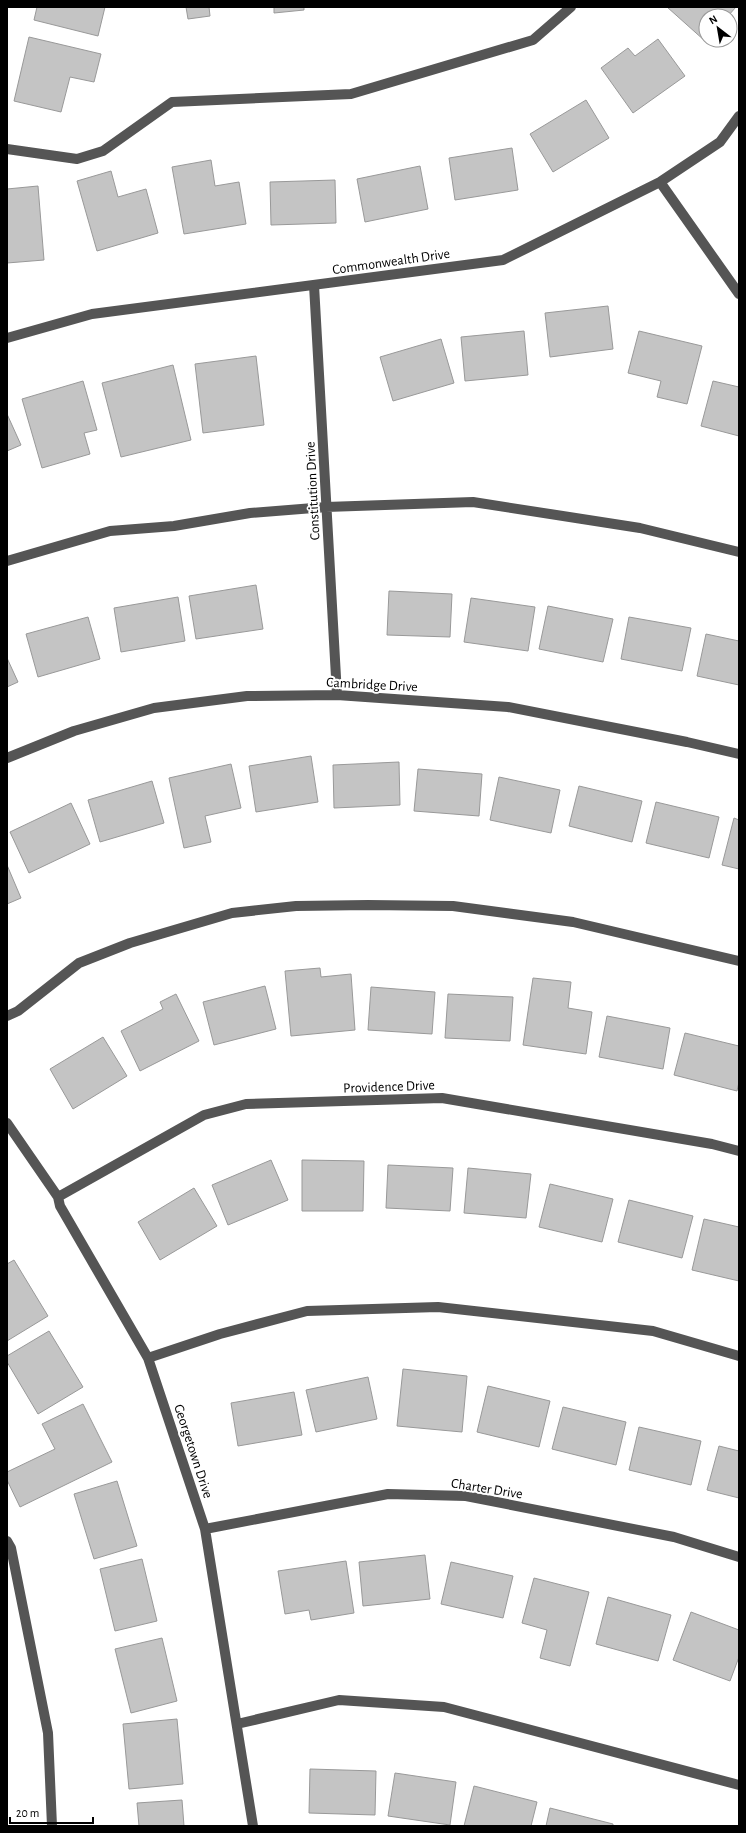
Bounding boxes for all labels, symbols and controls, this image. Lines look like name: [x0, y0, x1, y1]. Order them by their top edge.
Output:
north arrow: [698, 8, 738, 48]
text: N: [707, 13, 719, 27]
street label: Commonwealth Drive: [331, 247, 451, 277]
street label: Constitution Drive: [303, 441, 323, 541]
street label: Cambridge Drive: [326, 676, 418, 694]
street label: Providence Drive: [343, 1078, 435, 1096]
street label: Georgetown Drive: [171, 1402, 215, 1500]
street label: Charter Drive: [450, 1476, 524, 1502]
scale bar: [10, 1799, 93, 1825]
text: 20 m: [16, 1807, 39, 1819]

